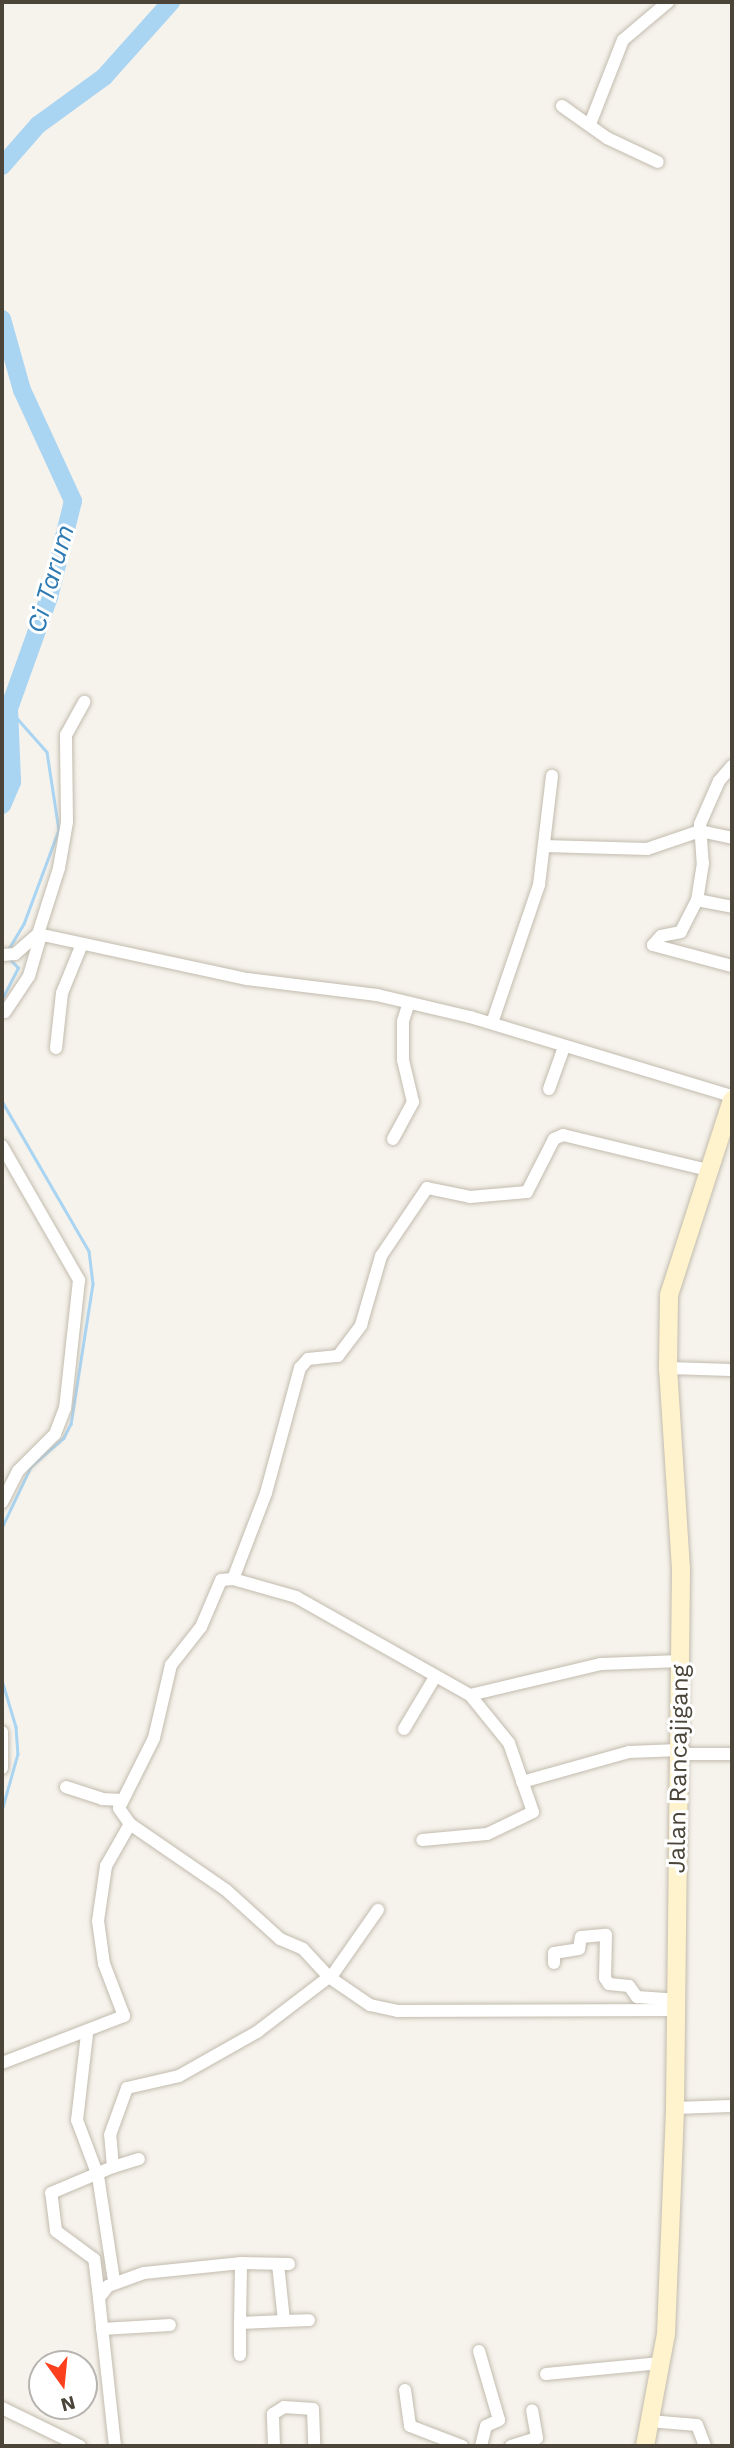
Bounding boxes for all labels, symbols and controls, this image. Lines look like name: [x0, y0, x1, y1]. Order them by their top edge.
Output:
water label: Ci Tarum: [21, 521, 81, 637]
street label: Jalan Rancajigang: [663, 1664, 695, 1874]
north arrow: [28, 2350, 98, 2420]
text: N: [58, 2391, 78, 2417]

